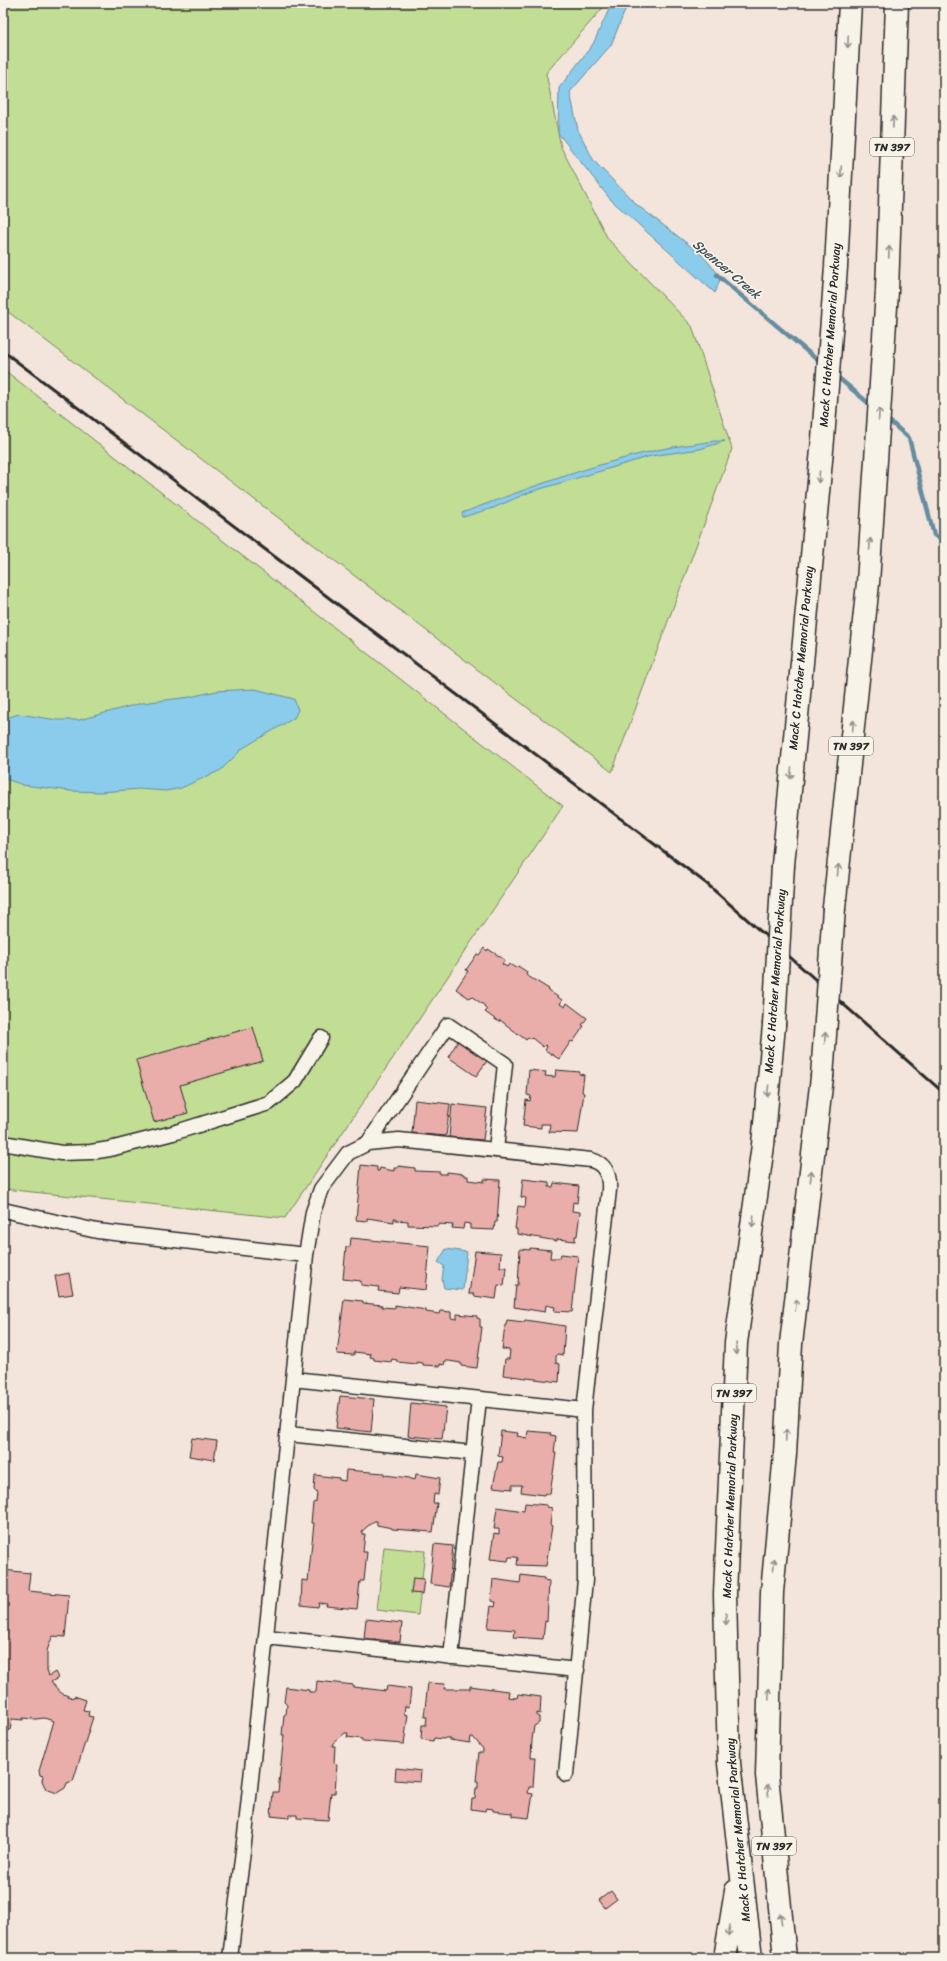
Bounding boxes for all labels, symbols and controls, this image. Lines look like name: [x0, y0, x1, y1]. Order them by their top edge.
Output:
one-way arrow: [844, 35, 851, 48]
one-way arrow: [889, 116, 897, 129]
road number: TN 397: [870, 138, 914, 156]
one-way arrow: [837, 165, 845, 178]
water label: Spencer Creek: [687, 233, 767, 305]
street label: Mack C Hatcher Memorial Parkway: [813, 241, 847, 428]
one-way arrow: [885, 246, 892, 259]
one-way arrow: [876, 408, 883, 421]
one-way arrow: [815, 470, 822, 483]
one-way arrow: [867, 538, 874, 551]
street label: Mack C Hatcher Memorial Parkway: [782, 564, 820, 751]
one-way arrow: [849, 720, 856, 733]
road number: TN 397: [829, 737, 873, 755]
one-way arrow: [788, 766, 795, 779]
one-way arrow: [834, 864, 842, 877]
street label: Mack C Hatcher Memorial Parkway: [758, 887, 792, 1074]
one-way arrow: [821, 1032, 828, 1045]
one-way arrow: [764, 1084, 771, 1097]
one-way arrow: [807, 1170, 814, 1183]
one-way arrow: [750, 1214, 757, 1227]
one-way arrow: [792, 1299, 800, 1312]
one-way arrow: [732, 1342, 740, 1355]
road number: TN 397: [712, 1384, 756, 1402]
street label: Mack C Hatcher Memorial Parkway: [716, 1413, 744, 1599]
one-way arrow: [782, 1429, 789, 1442]
one-way arrow: [771, 1558, 778, 1571]
one-way arrow: [722, 1612, 730, 1625]
one-way arrow: [765, 1688, 773, 1701]
street label: Mack C Hatcher Memorial Parkway: [719, 1736, 757, 1923]
one-way arrow: [765, 1784, 772, 1797]
road number: TN 397: [752, 1837, 796, 1855]
one-way arrow: [777, 1913, 785, 1926]
one-way arrow: [725, 1924, 733, 1937]

